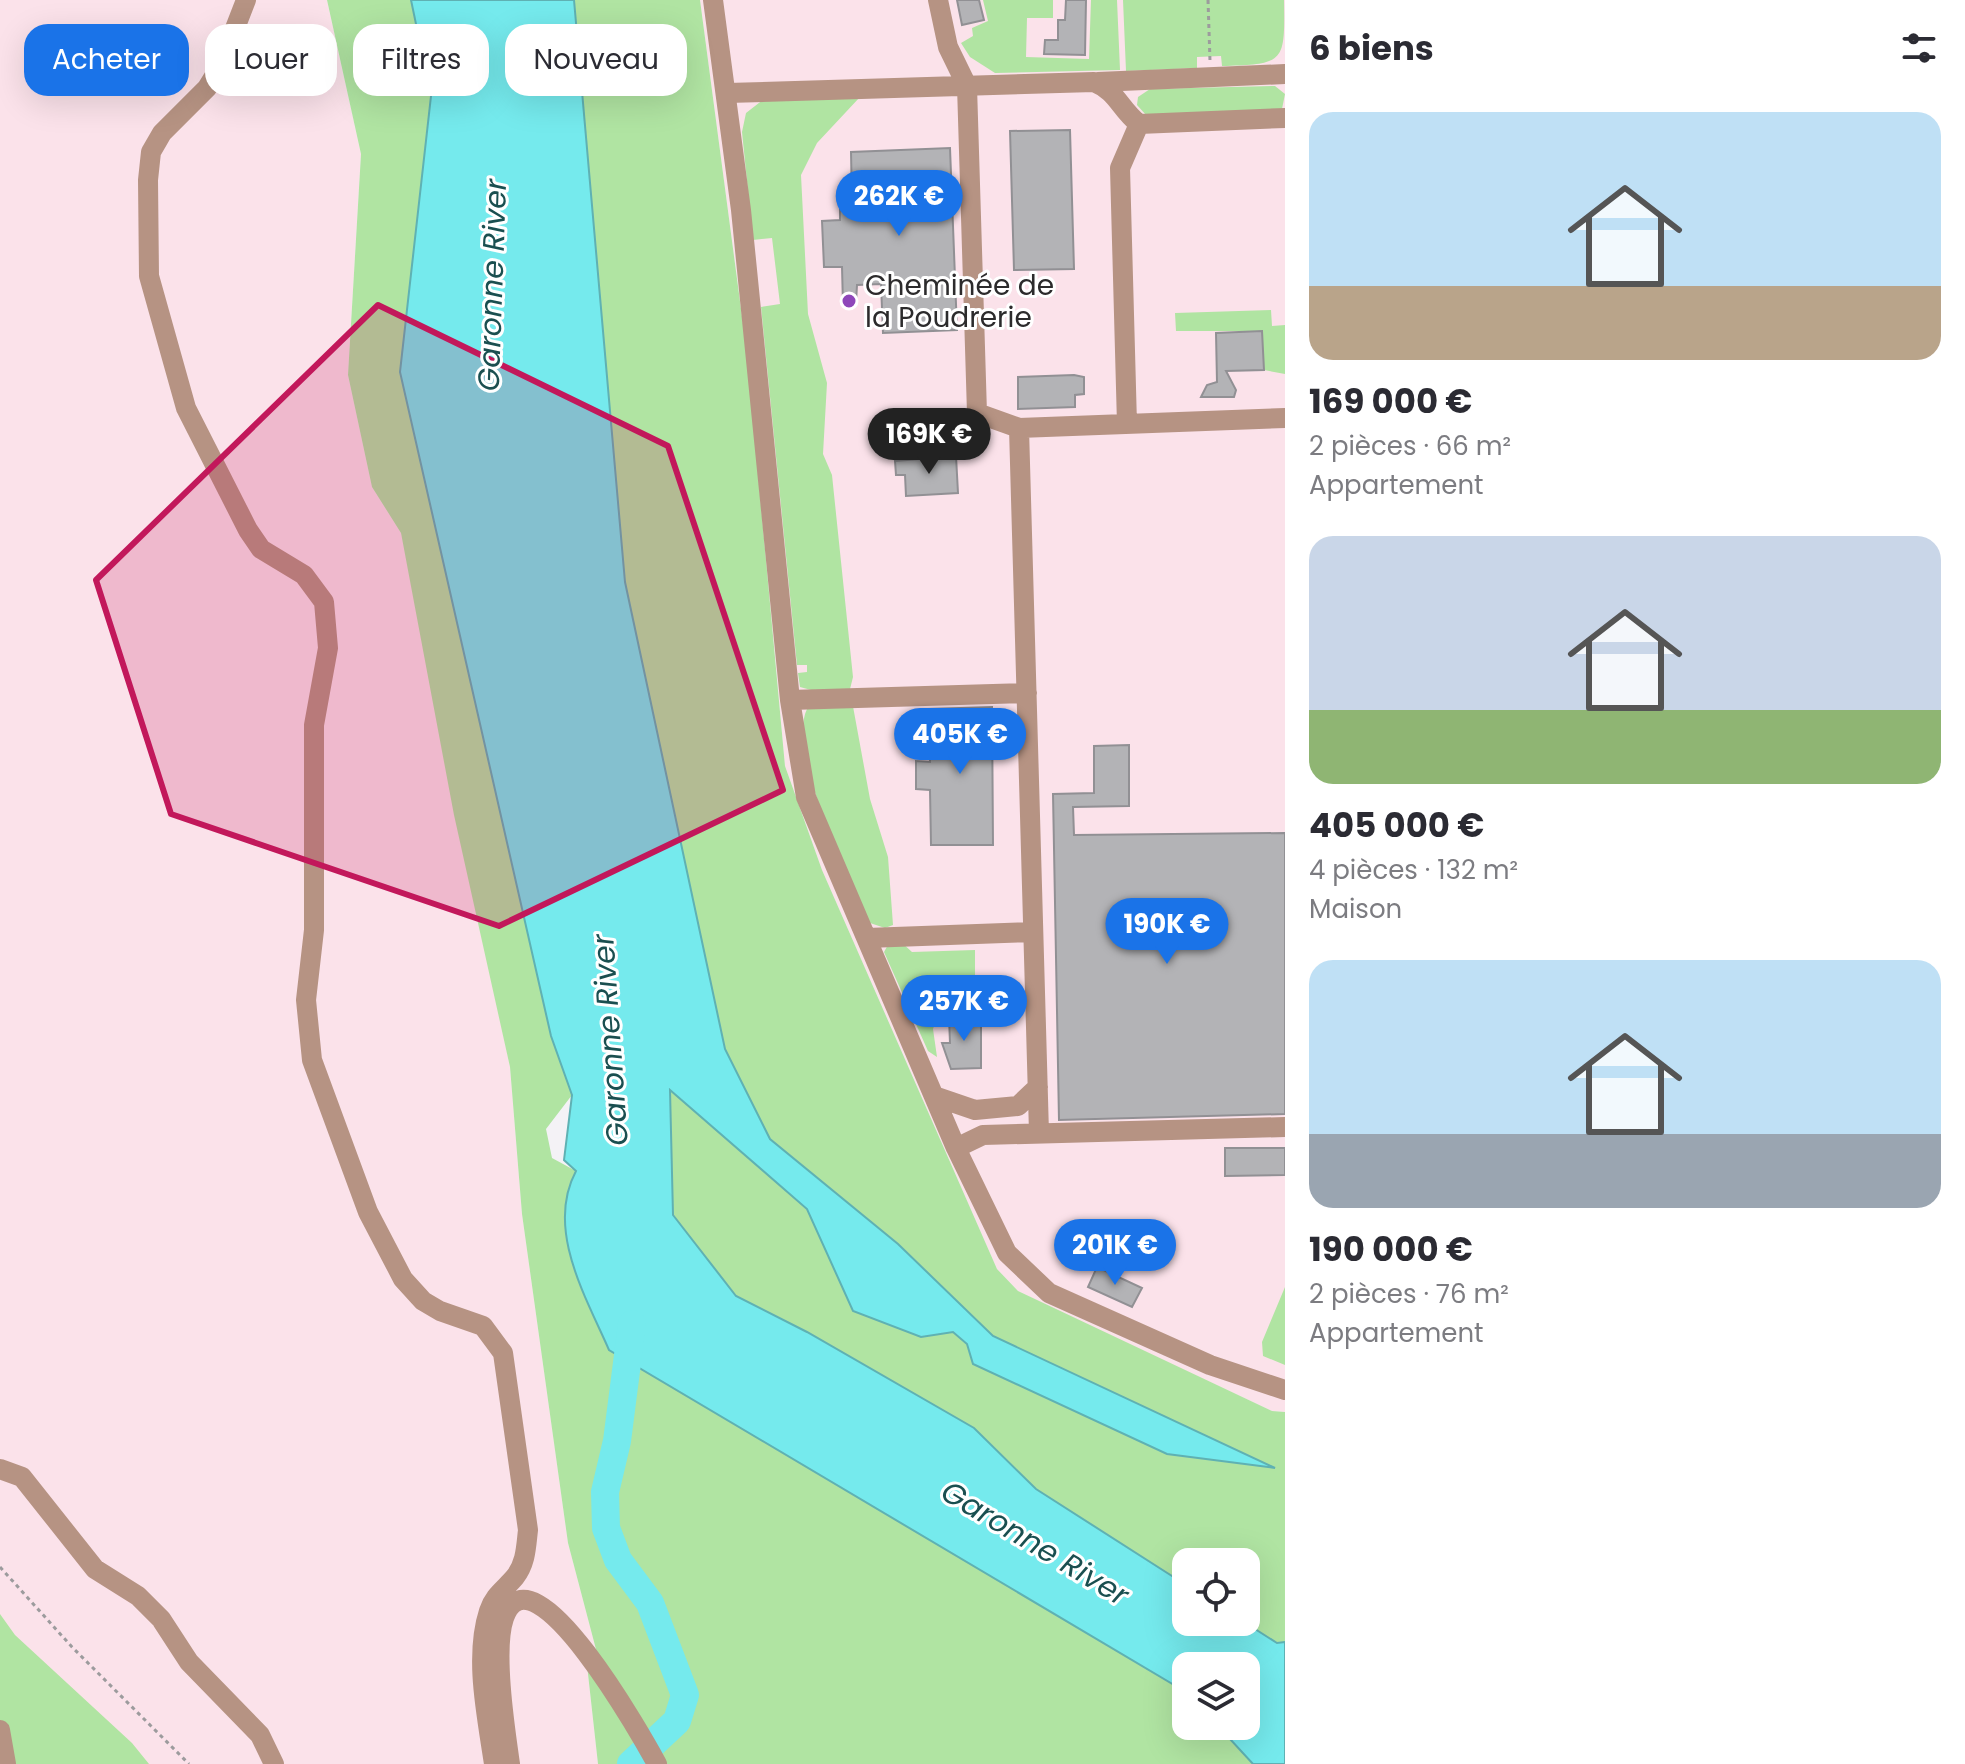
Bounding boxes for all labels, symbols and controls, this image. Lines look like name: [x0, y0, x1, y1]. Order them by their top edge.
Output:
chip: Acheter: [24, 24, 189, 96]
chip: Louer: [205, 24, 337, 96]
chip: Filtres: [353, 24, 489, 96]
chip: Nouveau: [505, 24, 687, 96]
text: 6 biens: [1309, 24, 1434, 72]
icon: filters: [1897, 26, 1941, 70]
icon: home: [1553, 164, 1697, 308]
pin: 262K €: [834, 170, 964, 238]
water label: Garonne River: [467, 177, 517, 392]
text: 262K €: [854, 178, 944, 214]
place label: Cheminée de la Poudrerie: [865, 266, 1054, 337]
marker: Cheminée de la Poudrerie: [840, 292, 858, 310]
text: 169 000 €: [1309, 377, 1472, 425]
pin: 169K €: [864, 408, 994, 476]
text: 169K €: [886, 416, 972, 452]
text: 2 pièces · 66 m²: [1309, 428, 1511, 464]
text: Appartement: [1309, 467, 1484, 503]
icon: home: [1553, 588, 1697, 732]
pin: 405K €: [895, 708, 1025, 776]
text: 405K €: [912, 716, 1008, 752]
text: 405 000 €: [1309, 801, 1484, 849]
text: 4 pièces · 132 m²: [1309, 852, 1518, 888]
text: Maison: [1309, 891, 1402, 927]
pin: 190K €: [1102, 898, 1232, 966]
text: 190K €: [1123, 906, 1211, 942]
water label: Garonne River: [581, 932, 639, 1147]
pin: 257K €: [899, 975, 1029, 1043]
text: 257K €: [919, 983, 1009, 1019]
icon: home: [1553, 1012, 1697, 1156]
pin: 201K €: [1050, 1219, 1180, 1287]
text: 190 000 €: [1309, 1225, 1473, 1273]
text: 201K €: [1072, 1227, 1158, 1263]
text: 2 pièces · 76 m²: [1309, 1276, 1509, 1312]
text: Appartement: [1309, 1315, 1484, 1351]
water label: Garonne River: [933, 1470, 1138, 1616]
map controls: [1172, 1548, 1260, 1740]
button: locate: [1172, 1548, 1260, 1636]
button: layers: [1172, 1652, 1260, 1740]

